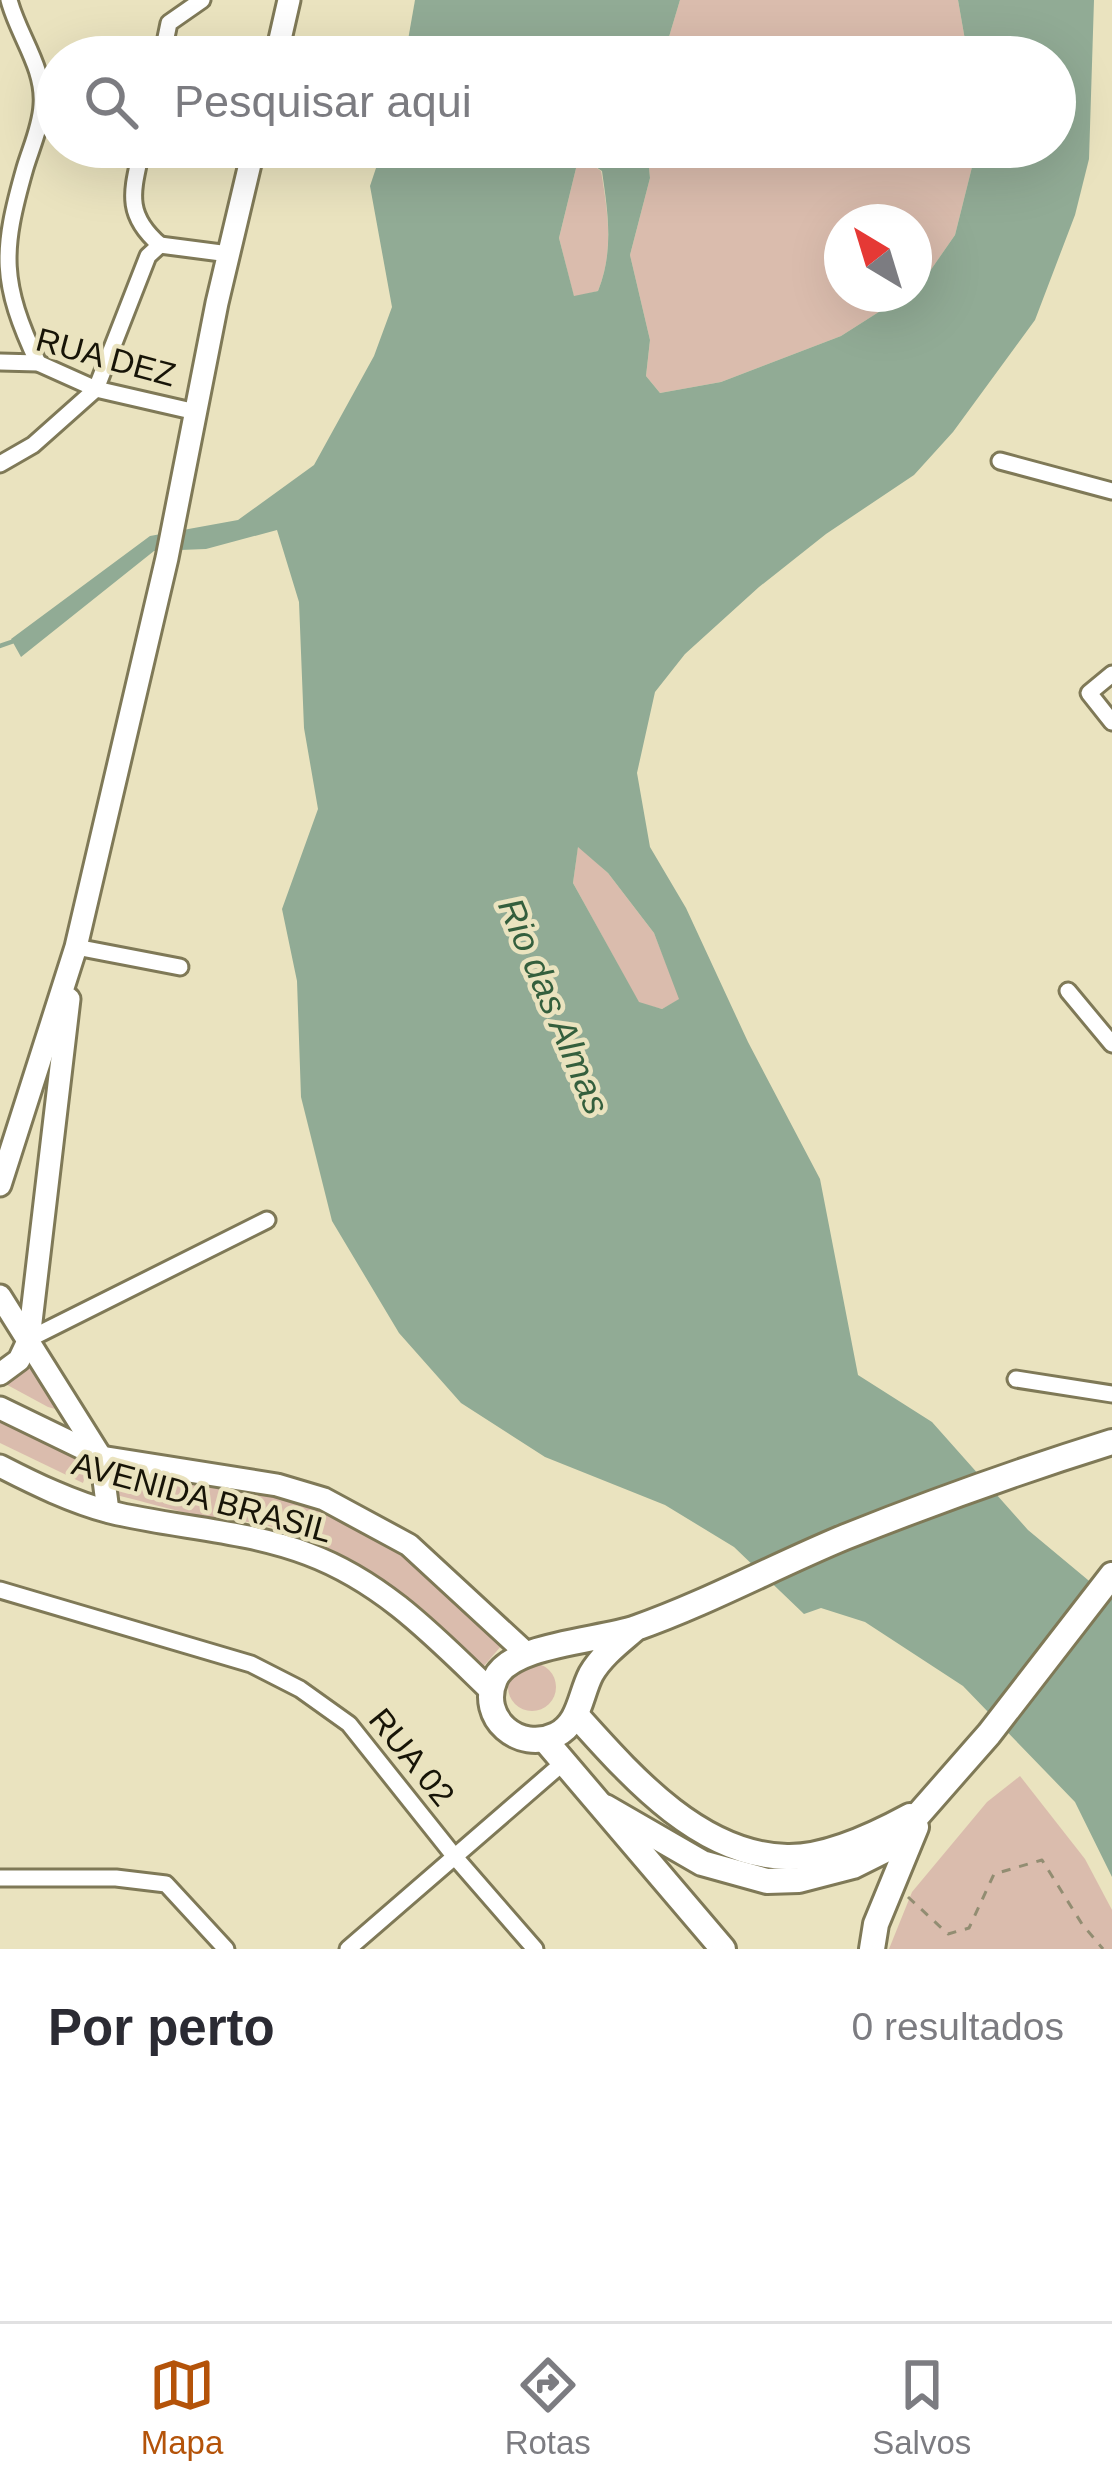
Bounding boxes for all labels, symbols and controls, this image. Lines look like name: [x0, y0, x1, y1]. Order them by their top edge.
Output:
search box: [36, 36, 1076, 168]
icon: search: [78, 69, 144, 135]
text: Pesquisar aqui: [174, 76, 472, 127]
north arrow: [824, 204, 932, 312]
street label: RUA DEZ: [32, 321, 180, 393]
water label: Rio das Almas: [490, 892, 618, 1120]
street label: AVENIDA BRASIL: [68, 1445, 336, 1549]
street label: RUA 02: [362, 1701, 462, 1813]
text: Por perto: [48, 1999, 275, 2056]
text: 0 resultados: [852, 2005, 1064, 2048]
tab: Mapa: [141, 2352, 223, 2462]
tab: Rotas: [505, 2352, 591, 2462]
tab: Salvos: [872, 2352, 971, 2462]

